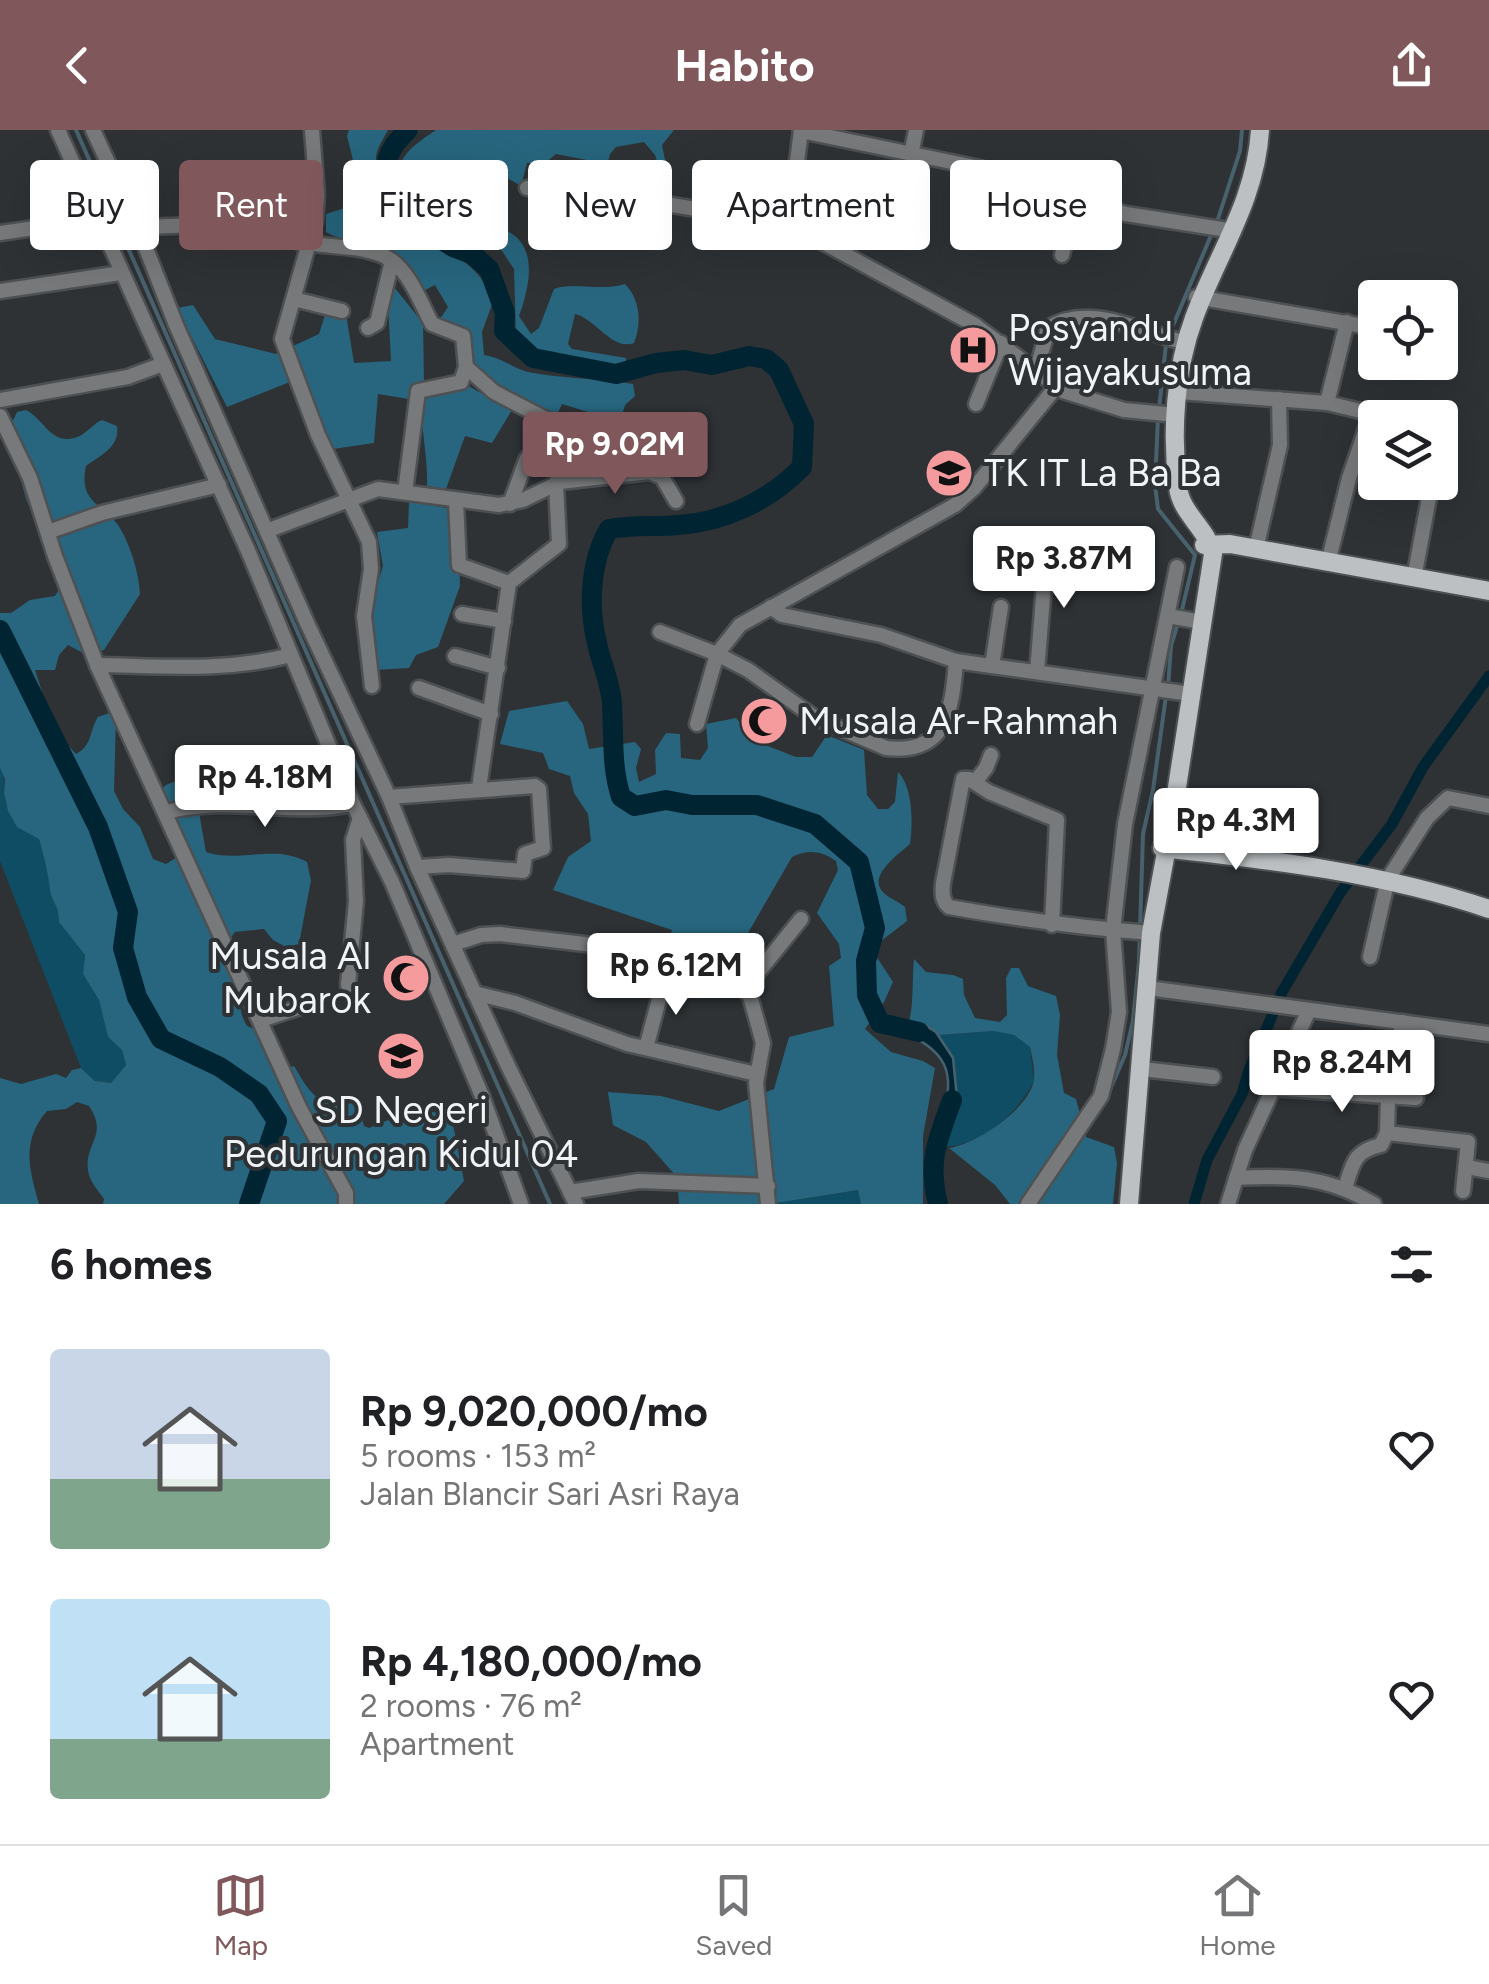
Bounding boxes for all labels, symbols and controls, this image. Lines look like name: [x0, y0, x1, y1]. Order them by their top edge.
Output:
icon: back: [50, 38, 105, 93]
text: Habito: [674, 38, 815, 92]
icon: share: [1384, 38, 1439, 93]
chip: Buy: [30, 160, 159, 250]
chip: Rent: [179, 160, 323, 250]
chip: Filters: [343, 160, 508, 250]
chip: New: [528, 160, 672, 250]
chip: Apartment: [692, 160, 930, 250]
chip: House: [950, 160, 1122, 250]
map controls: [1358, 280, 1458, 500]
button: locate: [1358, 280, 1458, 380]
place label: Posyandu Wijayakusuma: [1008, 305, 1252, 395]
hospital icon: Posyandu Wijayakusuma: [947, 324, 999, 376]
button: layers: [1358, 400, 1458, 500]
pin: Rp 9.02M: [512, 412, 718, 497]
text: Rp 9.02M: [545, 425, 685, 463]
school or university icon: TK IT La Ba Ba: [923, 447, 975, 499]
place label: TK IT La Ba Ba: [984, 450, 1221, 496]
pin: Rp 3.87M: [961, 526, 1167, 611]
text: Rp 3.87M: [995, 539, 1133, 577]
mosque icon: Musala Ar-Rahmah: [738, 695, 790, 747]
place label: Musala Ar-Rahmah: [799, 698, 1118, 744]
pin: Rp 4.18M: [162, 745, 368, 830]
text: Rp 4.18M: [197, 758, 333, 796]
pin: Rp 4.3M: [1144, 788, 1328, 873]
text: Rp 4.3M: [1176, 801, 1296, 839]
place label: Musala Al Mubarok: [209, 933, 372, 1023]
pin: Rp 6.12M: [573, 933, 779, 1018]
text: Rp 6.12M: [609, 946, 743, 984]
mosque icon: Musala Al Mubarok: [380, 952, 432, 1004]
school or university icon: SD Negeri Pedurungan Kidul 04: [375, 1030, 427, 1082]
pin: Rp 8.24M: [1239, 1030, 1445, 1115]
text: Rp 8.24M: [1271, 1043, 1413, 1081]
place label: SD Negeri Pedurungan Kidul 04: [224, 1087, 578, 1177]
icon: filters: [1384, 1237, 1439, 1292]
text: 6 homes: [50, 1239, 212, 1290]
text: Rp 9,020,000/mo: [360, 1386, 708, 1437]
icon: home: [130, 1389, 250, 1509]
icon: heart: [1384, 1422, 1439, 1477]
text: 5 rooms · 153 m²: [360, 1437, 596, 1475]
text: Jalan Blancir Sari Asri Raya: [360, 1475, 740, 1513]
text: Rp 4,180,000/mo: [360, 1636, 702, 1687]
icon: home: [130, 1639, 250, 1759]
icon: heart: [1384, 1672, 1439, 1727]
text: 2 rooms · 76 m²: [360, 1687, 582, 1725]
text: Apartment: [360, 1725, 514, 1763]
tab: Map: [213, 1868, 268, 1962]
tab: Saved: [695, 1868, 772, 1962]
tab: Home: [1199, 1868, 1276, 1962]

